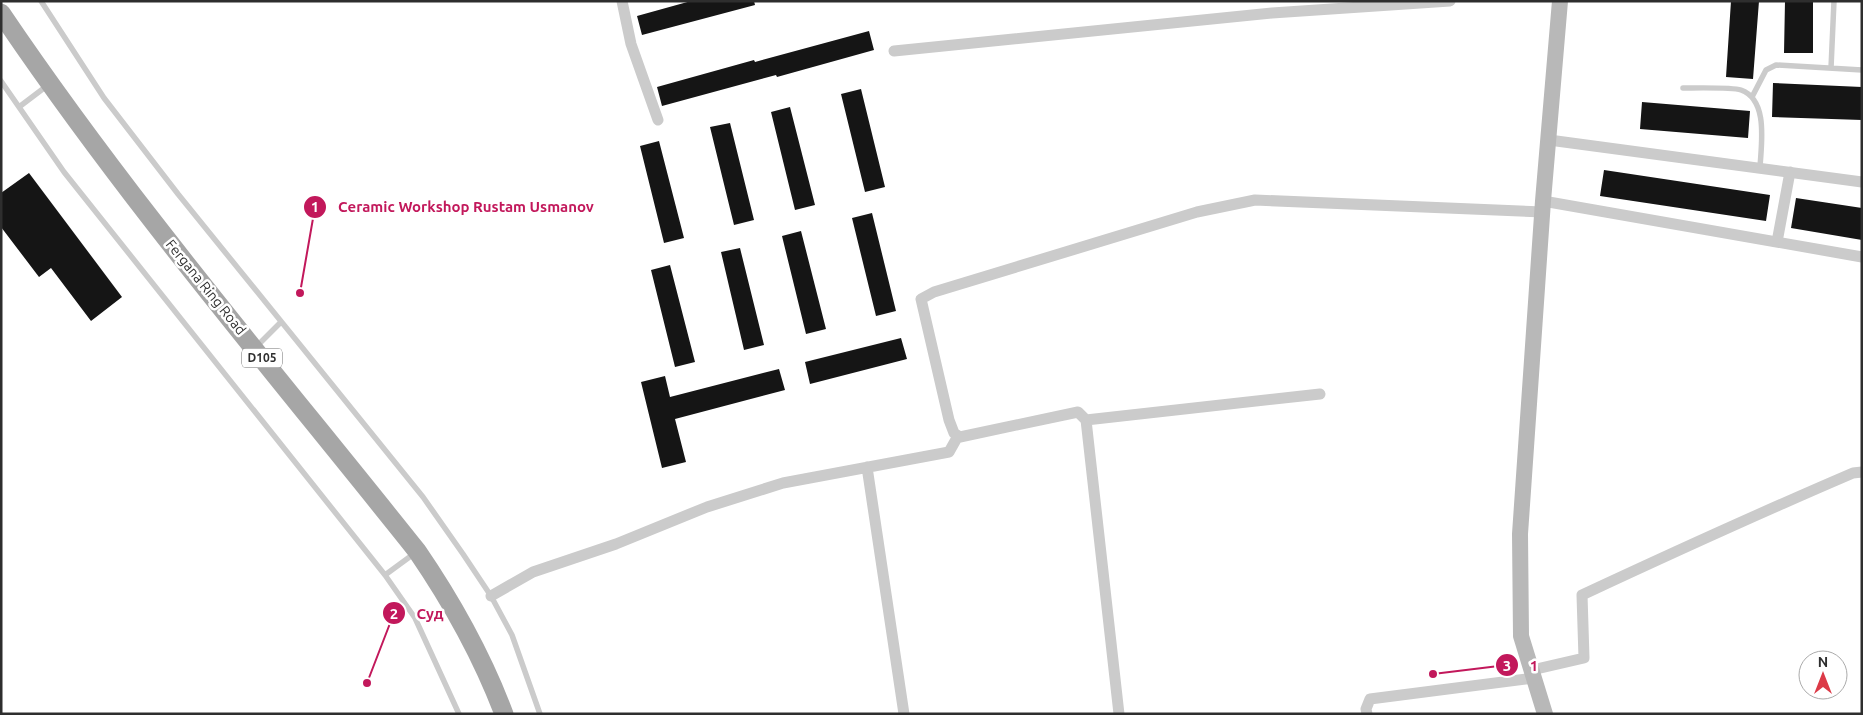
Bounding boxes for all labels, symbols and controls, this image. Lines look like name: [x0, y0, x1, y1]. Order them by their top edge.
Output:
callout: Ceramic Workshop Rustam Usmanov: [303, 192, 603, 222]
text: 1: [311, 198, 319, 215]
text: Ceramic Workshop Rustam Usmanov: [338, 198, 594, 215]
street label: Fergana Ring Road: [163, 236, 249, 338]
road number: D105: [242, 348, 282, 368]
callout: Суд: [382, 598, 454, 628]
text: 2: [390, 605, 398, 622]
text: Суд: [416, 605, 444, 622]
callout: 1: [1495, 650, 1548, 680]
north arrow: [1798, 650, 1848, 700]
text: N: [1818, 654, 1828, 670]
text: 3: [1503, 657, 1511, 674]
text: 1: [1530, 657, 1538, 674]

